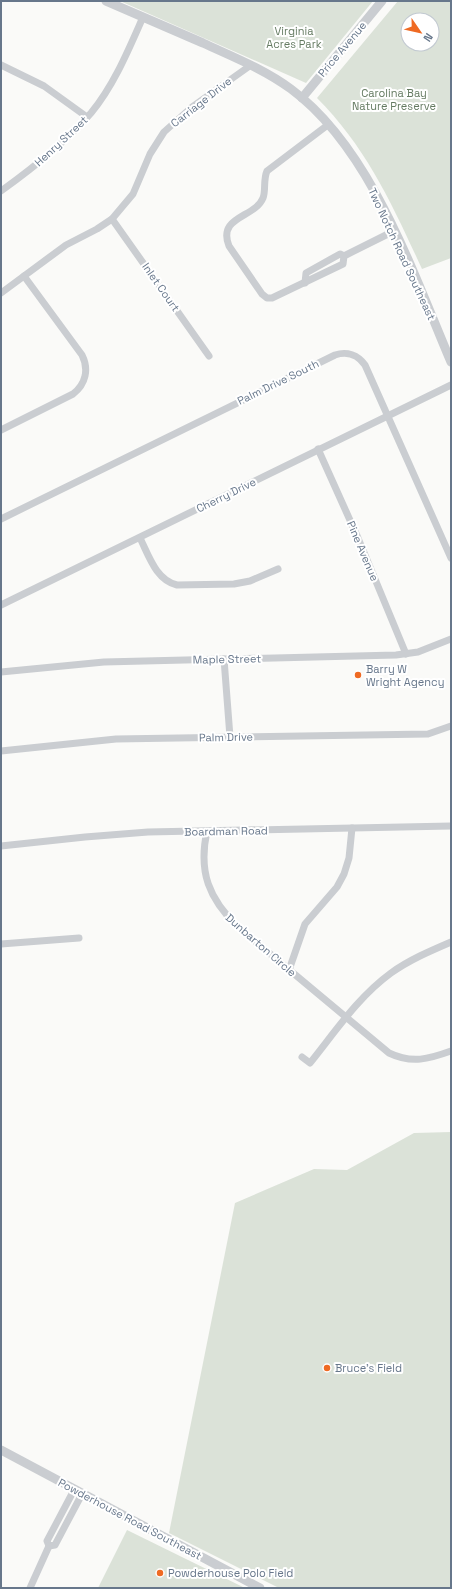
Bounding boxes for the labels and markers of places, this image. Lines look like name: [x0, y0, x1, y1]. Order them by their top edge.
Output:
place label: Barry W Wright Agency: [366, 662, 444, 689]
marker: Barry W Wright Agency: [353, 670, 363, 680]
place label: Bruce's Field: [335, 1361, 402, 1375]
marker: Bruce's Field: [322, 1363, 332, 1373]
place label: Powderhouse Polo Field: [168, 1566, 293, 1580]
marker: Powderhouse Polo Field: [155, 1568, 165, 1578]

